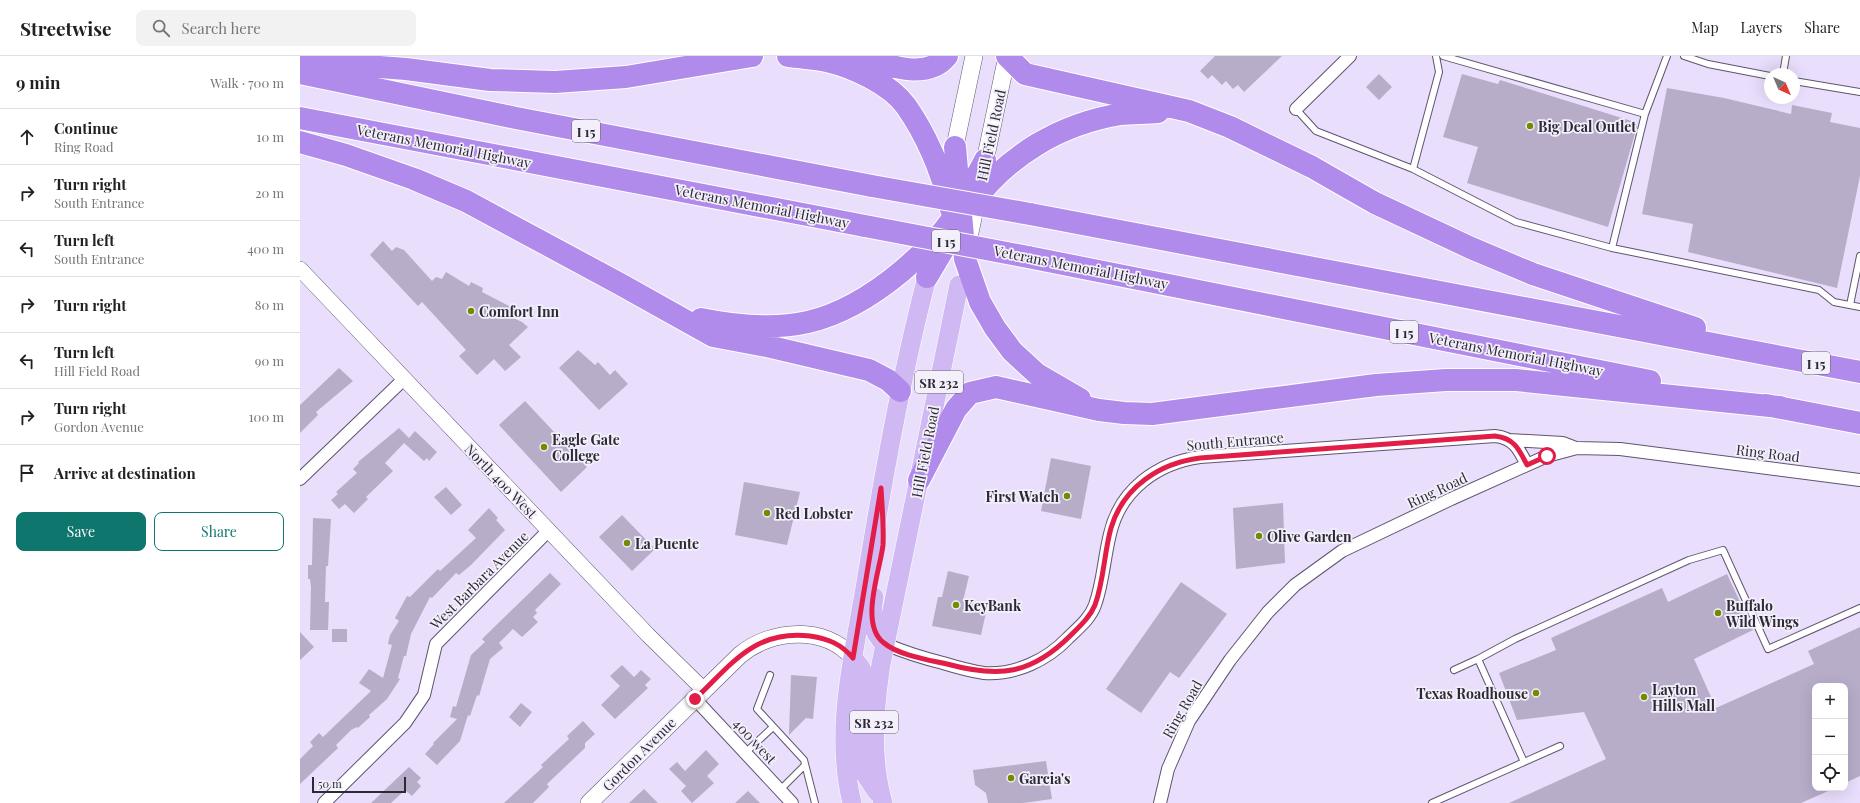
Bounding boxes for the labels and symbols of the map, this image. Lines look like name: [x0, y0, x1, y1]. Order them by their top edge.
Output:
north arrow: [1764, 68, 1800, 104]
street label: Hill Field Road: [972, 88, 1010, 182]
place label: Big Deal Outlet: [1538, 117, 1636, 136]
street label: Veterans Memorial Highway: [354, 120, 533, 172]
road number: I 15: [572, 120, 600, 142]
marker: Big Deal Outlet: [1525, 121, 1535, 131]
street label: Veterans Memorial Highway: [672, 180, 851, 232]
road number: I 15: [932, 230, 960, 252]
street label: Veterans Memorial Highway: [991, 241, 1170, 293]
place label: Comfort Inn: [479, 302, 560, 321]
marker: Comfort Inn: [466, 306, 476, 316]
road number: I 15: [1390, 321, 1418, 343]
street label: Veterans Memorial Highway: [1426, 328, 1605, 380]
road number: I 15: [1802, 352, 1830, 374]
road number: SR 232: [915, 371, 963, 393]
street label: Hill Field Road: [907, 405, 943, 499]
street label: South Entrance: [1186, 427, 1284, 455]
place label: Eagle Gate College: [552, 430, 620, 465]
street label: North 400 West: [461, 440, 542, 523]
street label: Ring Road: [1735, 440, 1801, 466]
marker: Eagle Gate College: [539, 442, 549, 452]
route start: [1538, 447, 1556, 465]
street label: Ring Road: [1404, 468, 1470, 512]
place label: First Watch: [986, 487, 1059, 506]
marker: First Watch: [1062, 491, 1072, 501]
place label: Red Lobster: [775, 504, 853, 523]
marker: Red Lobster: [762, 508, 772, 518]
street label: West Barbara Avenue: [425, 527, 532, 634]
place label: Olive Garden: [1267, 527, 1352, 546]
marker: Olive Garden: [1254, 531, 1264, 541]
place label: La Puente: [635, 534, 699, 553]
marker: La Puente: [622, 538, 632, 548]
place label: KeyBank: [964, 596, 1022, 615]
place label: Buffalo Wild Wings: [1725, 596, 1799, 631]
marker: KeyBank: [951, 600, 961, 610]
marker: Buffalo Wild Wings: [1713, 608, 1723, 618]
street label: Ring Road: [1158, 676, 1206, 742]
place label: Layton Hills Mall: [1652, 680, 1716, 715]
place label: Texas Roadhouse: [1416, 684, 1528, 703]
marker: Texas Roadhouse: [1531, 688, 1541, 698]
route end: [686, 690, 704, 708]
marker: Layton Hills Mall: [1639, 692, 1649, 702]
road number: SR 232: [850, 711, 898, 733]
street label: Gordon Avenue: [598, 713, 680, 795]
street label: 400 west: [729, 714, 782, 769]
place label: Garcia's: [1019, 769, 1070, 788]
marker: Garcia's: [1006, 773, 1016, 783]
scale bar: [312, 775, 406, 794]

